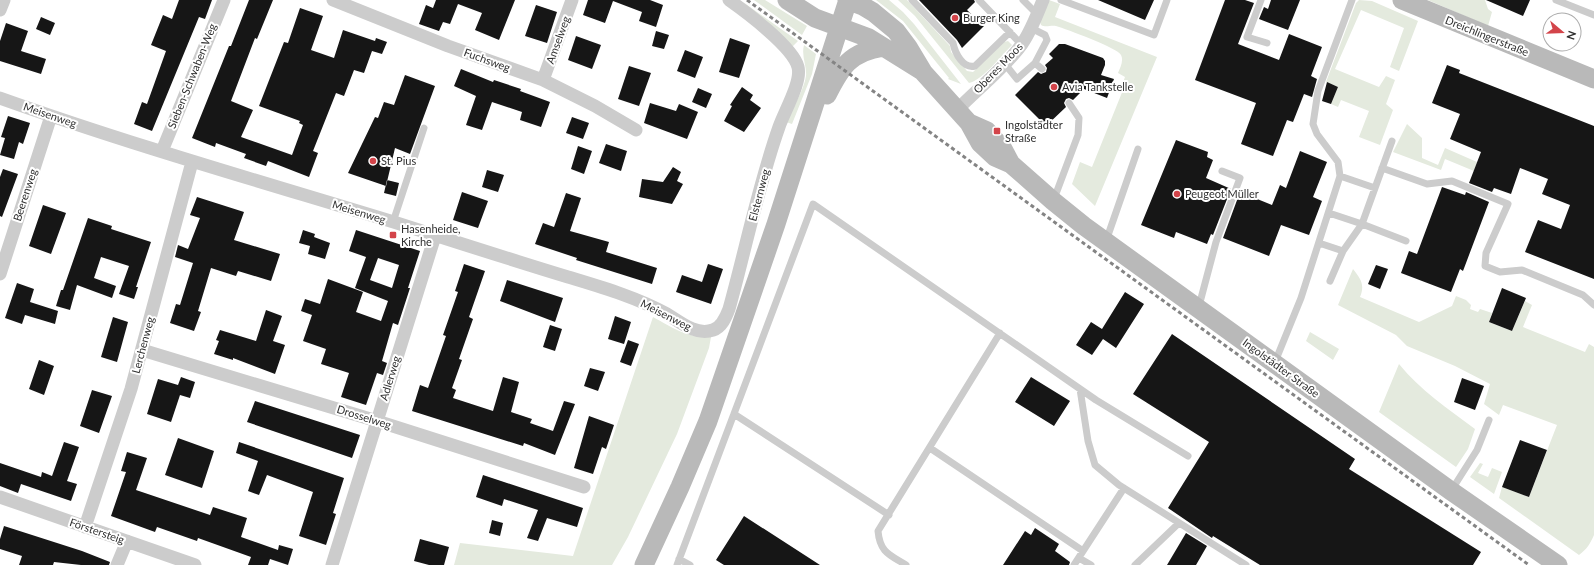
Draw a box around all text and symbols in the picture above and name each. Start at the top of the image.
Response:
place label: Burger King [963,11,1020,24]
north arrow [1542,12,1582,52]
marker: Burger King [950,13,960,23]
street label: Dreichlingerstraße [1444,13,1531,58]
street label: Amselweg [543,14,572,65]
street label: Sieben-Schwaben-Weg [164,21,219,130]
text: N [1564,29,1579,42]
street label: Oberes Moos [970,40,1025,96]
street label: Fuchsweg [462,45,512,74]
place label: Avia Tankstelle [1062,80,1133,93]
marker: Avia Tankstelle [1049,82,1059,92]
street label: Meisenweg [22,99,79,130]
place label: Ingolstädter Straße [1005,118,1063,144]
marker: Ingolstädter Straße [992,126,1002,136]
place label: St. Pius [381,154,416,167]
marker: St. Pius [368,156,378,166]
street label: Beerenweg [10,167,39,223]
street label: Elsternweg [745,167,772,222]
place label: Peugeot Müller [1185,187,1259,200]
marker: Peugeot Müller [1172,189,1182,199]
street label: Meisenweg [331,197,388,226]
place label: Hasenheide, Kirche [401,222,460,248]
marker: Hasenheide, Kirche [388,230,398,240]
street label: Meisenweg [639,296,694,333]
street label: Lerchenweg [129,315,156,375]
street label: Ingolstädter Straße [1240,335,1322,400]
street label: Adlerweg [377,354,403,402]
street label: Drosselweg [335,402,393,431]
street label: Förstersteig [68,515,127,546]

